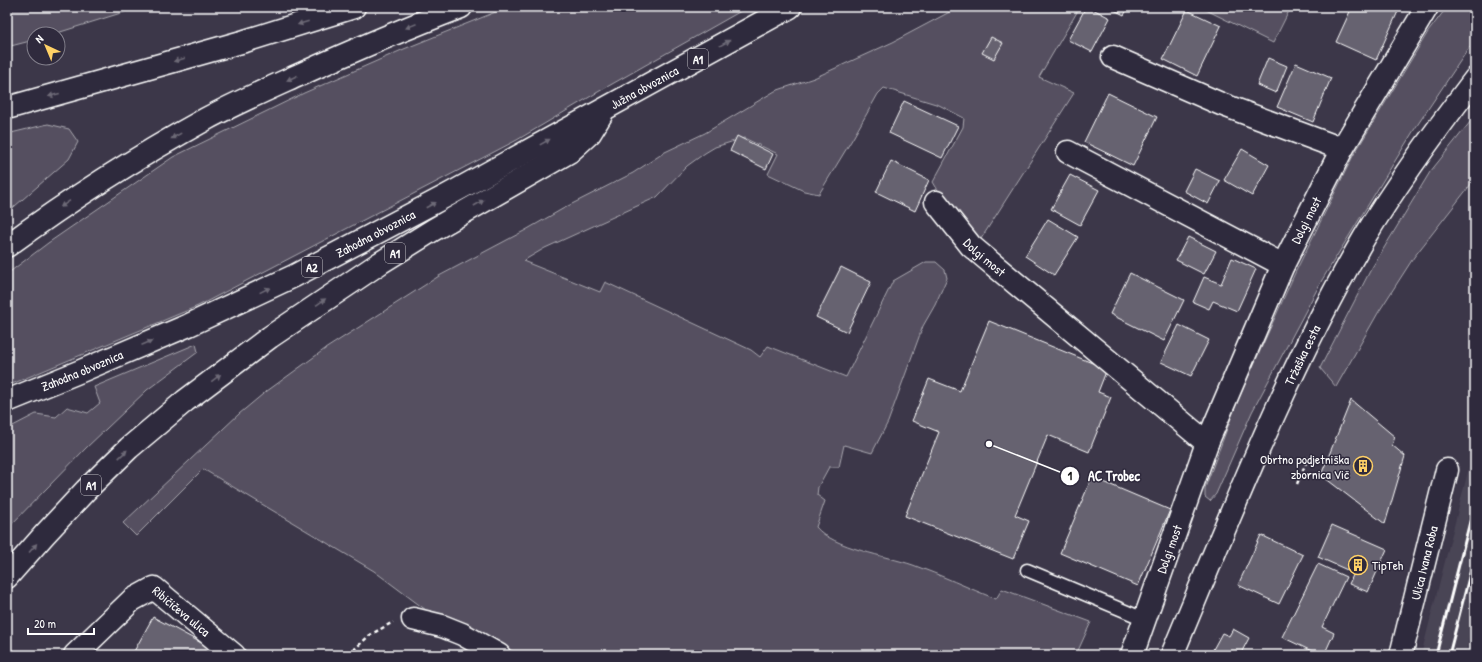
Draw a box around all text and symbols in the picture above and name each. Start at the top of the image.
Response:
one-way arrow [297,20,309,26]
one-way arrow [405,24,417,30]
north arrow [26,26,66,66]
text: N [32,32,46,46]
one-way arrow [719,40,731,47]
road number: A1 [688,49,708,69]
one-way arrow [173,57,185,63]
street label: Južna obvoznica [607,61,681,113]
one-way arrow [287,75,298,81]
one-way arrow [47,92,59,98]
one-way arrow [170,133,182,139]
one-way arrow [539,139,550,146]
street label: Dolgi most [1286,193,1326,246]
one-way arrow [473,199,485,206]
one-way arrow [60,200,70,208]
one-way arrow [425,202,436,208]
street label: Zahodna obvoznica [333,205,418,261]
street label: Dolgi most [959,235,1010,281]
road number: A1 [385,243,405,263]
road number: A2 [302,257,322,277]
one-way arrow [259,287,271,293]
one-way arrow [316,298,327,306]
street label: Tržaška cesta [1280,322,1324,388]
one-way arrow [141,340,153,346]
street label: Zahodna obvoznica [38,345,126,395]
one-way arrow [211,374,221,382]
one-way arrow [118,449,128,459]
place label: Obrtno podjetniška zbornica Vič [1260,450,1349,483]
building icon: Obrtno podjetniška zbornica Vič [1352,455,1374,477]
callout: AC Trobec [1060,463,1148,489]
text: AC Trobec [1088,466,1141,485]
text: 1 [1068,467,1073,484]
road number: A1 [81,475,101,495]
street label: Dolgi most [1152,522,1186,576]
street label: Ulica Ivana Roba [1406,524,1442,602]
one-way arrow [28,543,37,553]
building icon: TipTeh [1347,554,1369,576]
place label: TipTeh [1372,556,1404,574]
street label: Ribičičeva ulica [149,581,214,640]
scale bar [28,610,94,636]
text: 20 m [34,615,56,632]

